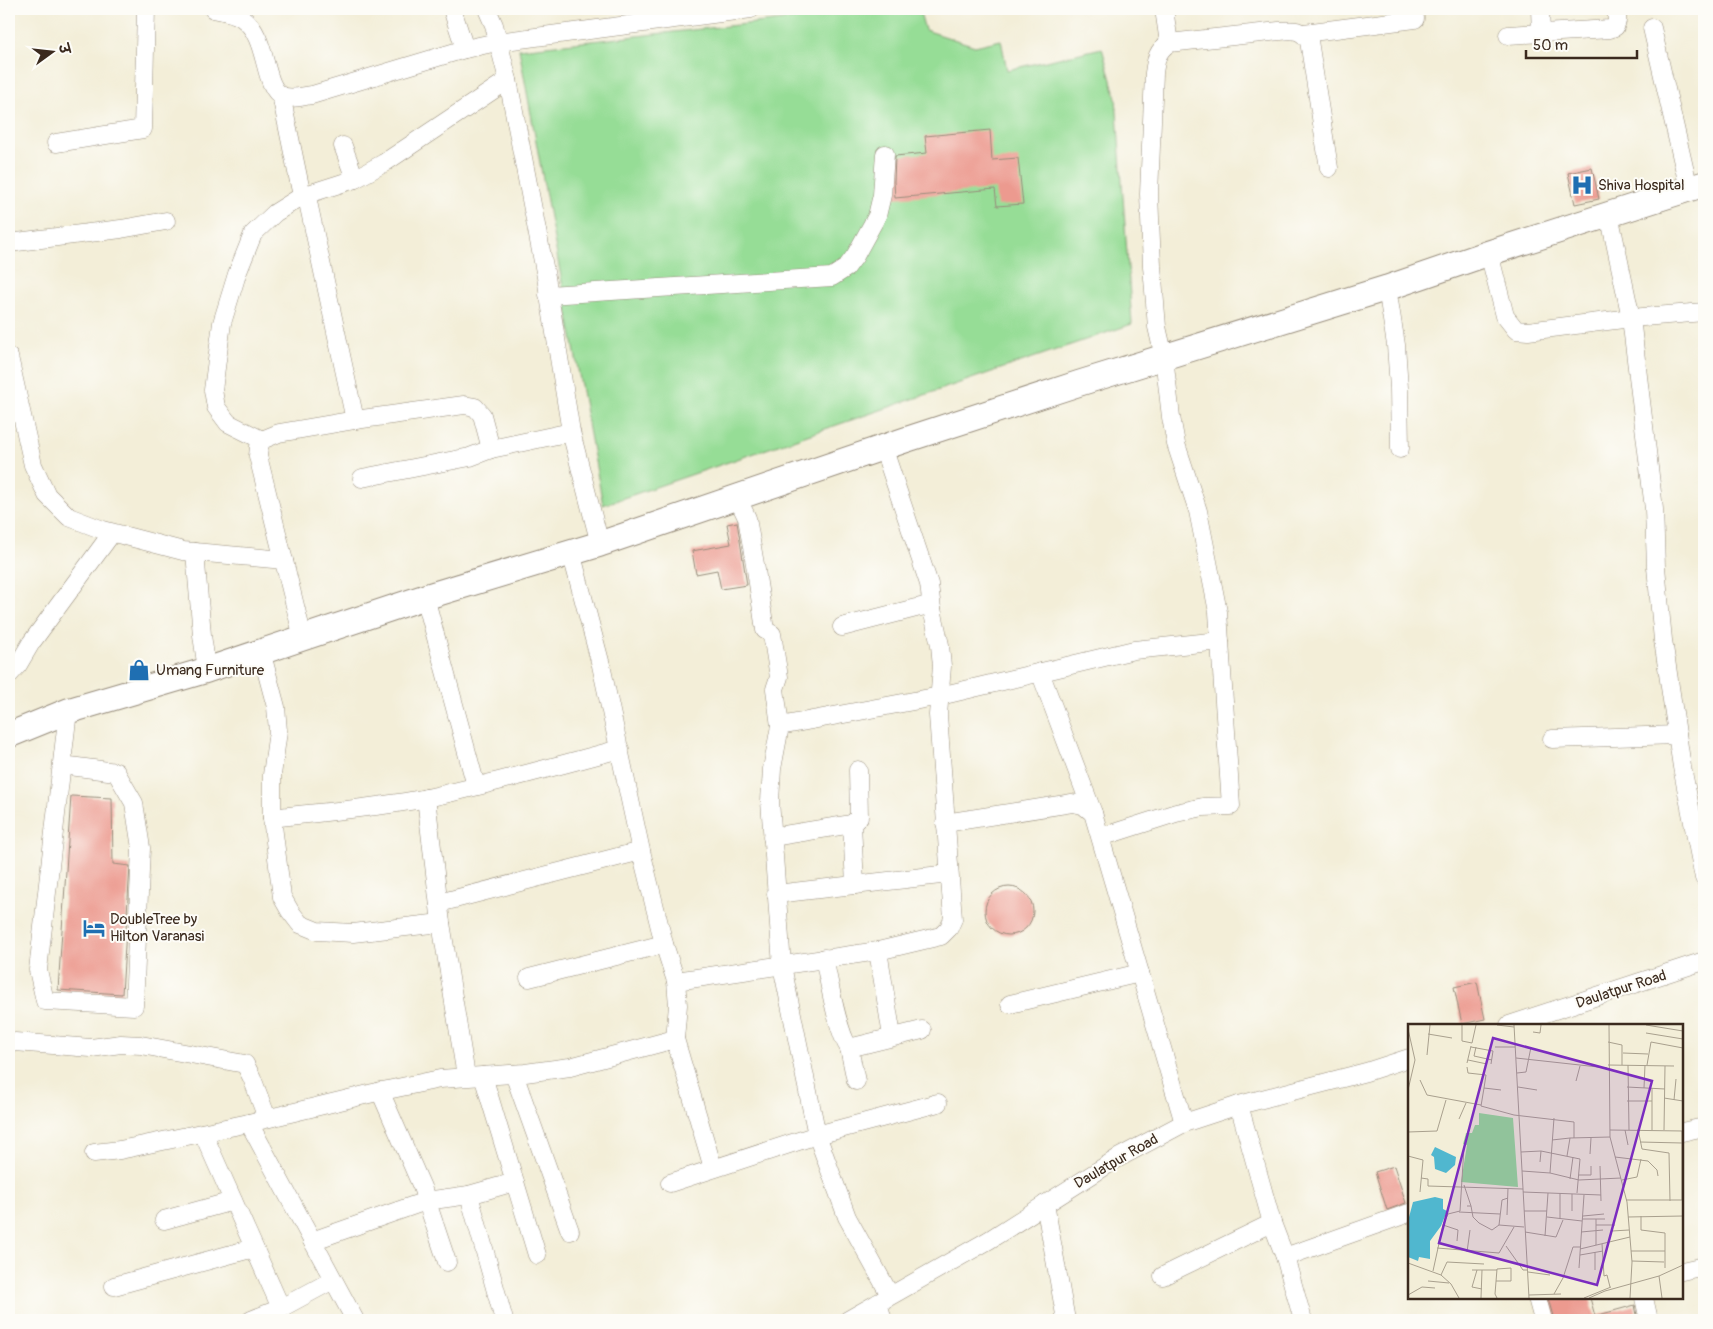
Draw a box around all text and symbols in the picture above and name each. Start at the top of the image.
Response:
north arrow [28,28,78,78]
scale bar [1526,28,1637,60]
text: 50 m [1533,36,1568,55]
text: उ [54,40,74,57]
hospital icon: Shiva Hospital [1569,172,1595,198]
place label: Shiva Hospital [1598,176,1685,195]
shop icon: Umang Furniture [126,657,152,683]
place label: Umang Furniture [156,661,265,680]
place label: DoubleTree by Hilton Varanasi [110,910,204,946]
hotel icon: DoubleTree by Hilton Varanasi [81,915,107,941]
street label: Daulatpur Road [1573,966,1669,1013]
inset map [1408,1024,1683,1299]
street label: Daulatpur Road [1071,1130,1162,1193]

